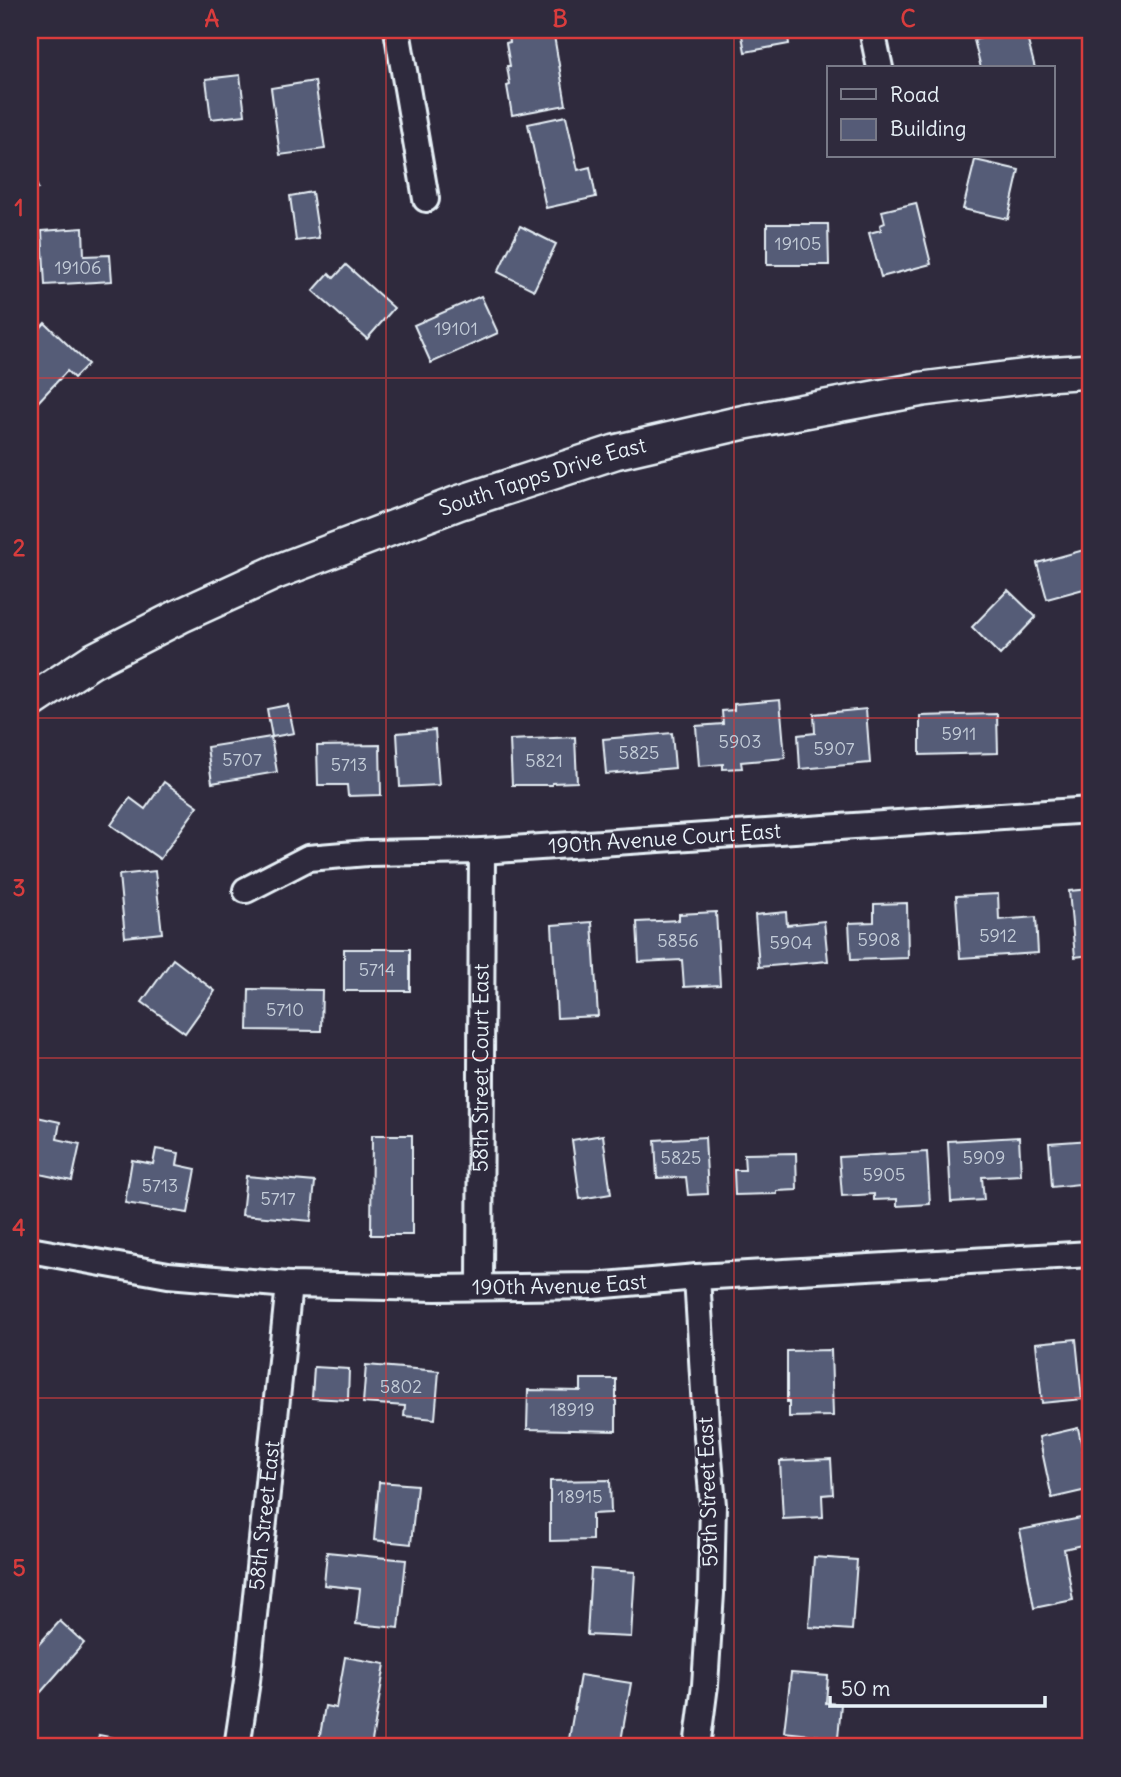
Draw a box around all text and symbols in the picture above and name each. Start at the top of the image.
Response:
text: A [205,4,220,33]
text: B [552,4,568,33]
text: C [900,4,916,33]
legend [827,66,1054,158]
text: Road [890,81,939,108]
text: Building [890,115,966,142]
text: 1 [14,193,24,222]
house number: 19105 [775,232,821,255]
house number: 19106 [55,256,101,279]
house number: 19101 [434,317,478,340]
street label: South Tapps Drive East [435,431,648,522]
text: 2 [13,533,26,562]
house number: 5911 [942,722,977,745]
house number: 5903 [719,730,761,753]
house number: 5907 [813,737,855,760]
house number: 5825 [619,741,659,764]
house number: 5707 [222,748,262,771]
house number: 5821 [525,749,563,772]
house number: 5713 [331,753,367,776]
street label: 190th Avenue Court East [547,817,782,860]
text: 3 [12,873,26,902]
house number: 5912 [979,924,1017,947]
house number: 5908 [858,928,900,951]
house number: 5856 [657,929,699,952]
house number: 5904 [770,931,812,954]
house number: 5714 [359,958,395,981]
street label: 58th Street Court East [467,964,494,1172]
house number: 5710 [266,998,304,1021]
house number: 5825 [661,1146,701,1169]
house number: 5909 [963,1146,1005,1169]
house number: 5905 [863,1163,905,1186]
house number: 5713 [142,1174,178,1197]
house number: 5717 [260,1187,296,1210]
text: 4 [12,1213,26,1242]
street label: 190th Avenue East [472,1267,648,1301]
house number: 5802 [380,1375,422,1398]
house number: 18919 [549,1398,595,1421]
street label: 59th Street East [691,1417,724,1567]
street label: 58th Street East [243,1440,285,1592]
house number: 18915 [557,1485,603,1508]
text: 5 [12,1553,26,1582]
scale bar [830,1665,1046,1709]
text: 50 m [841,1675,890,1702]

